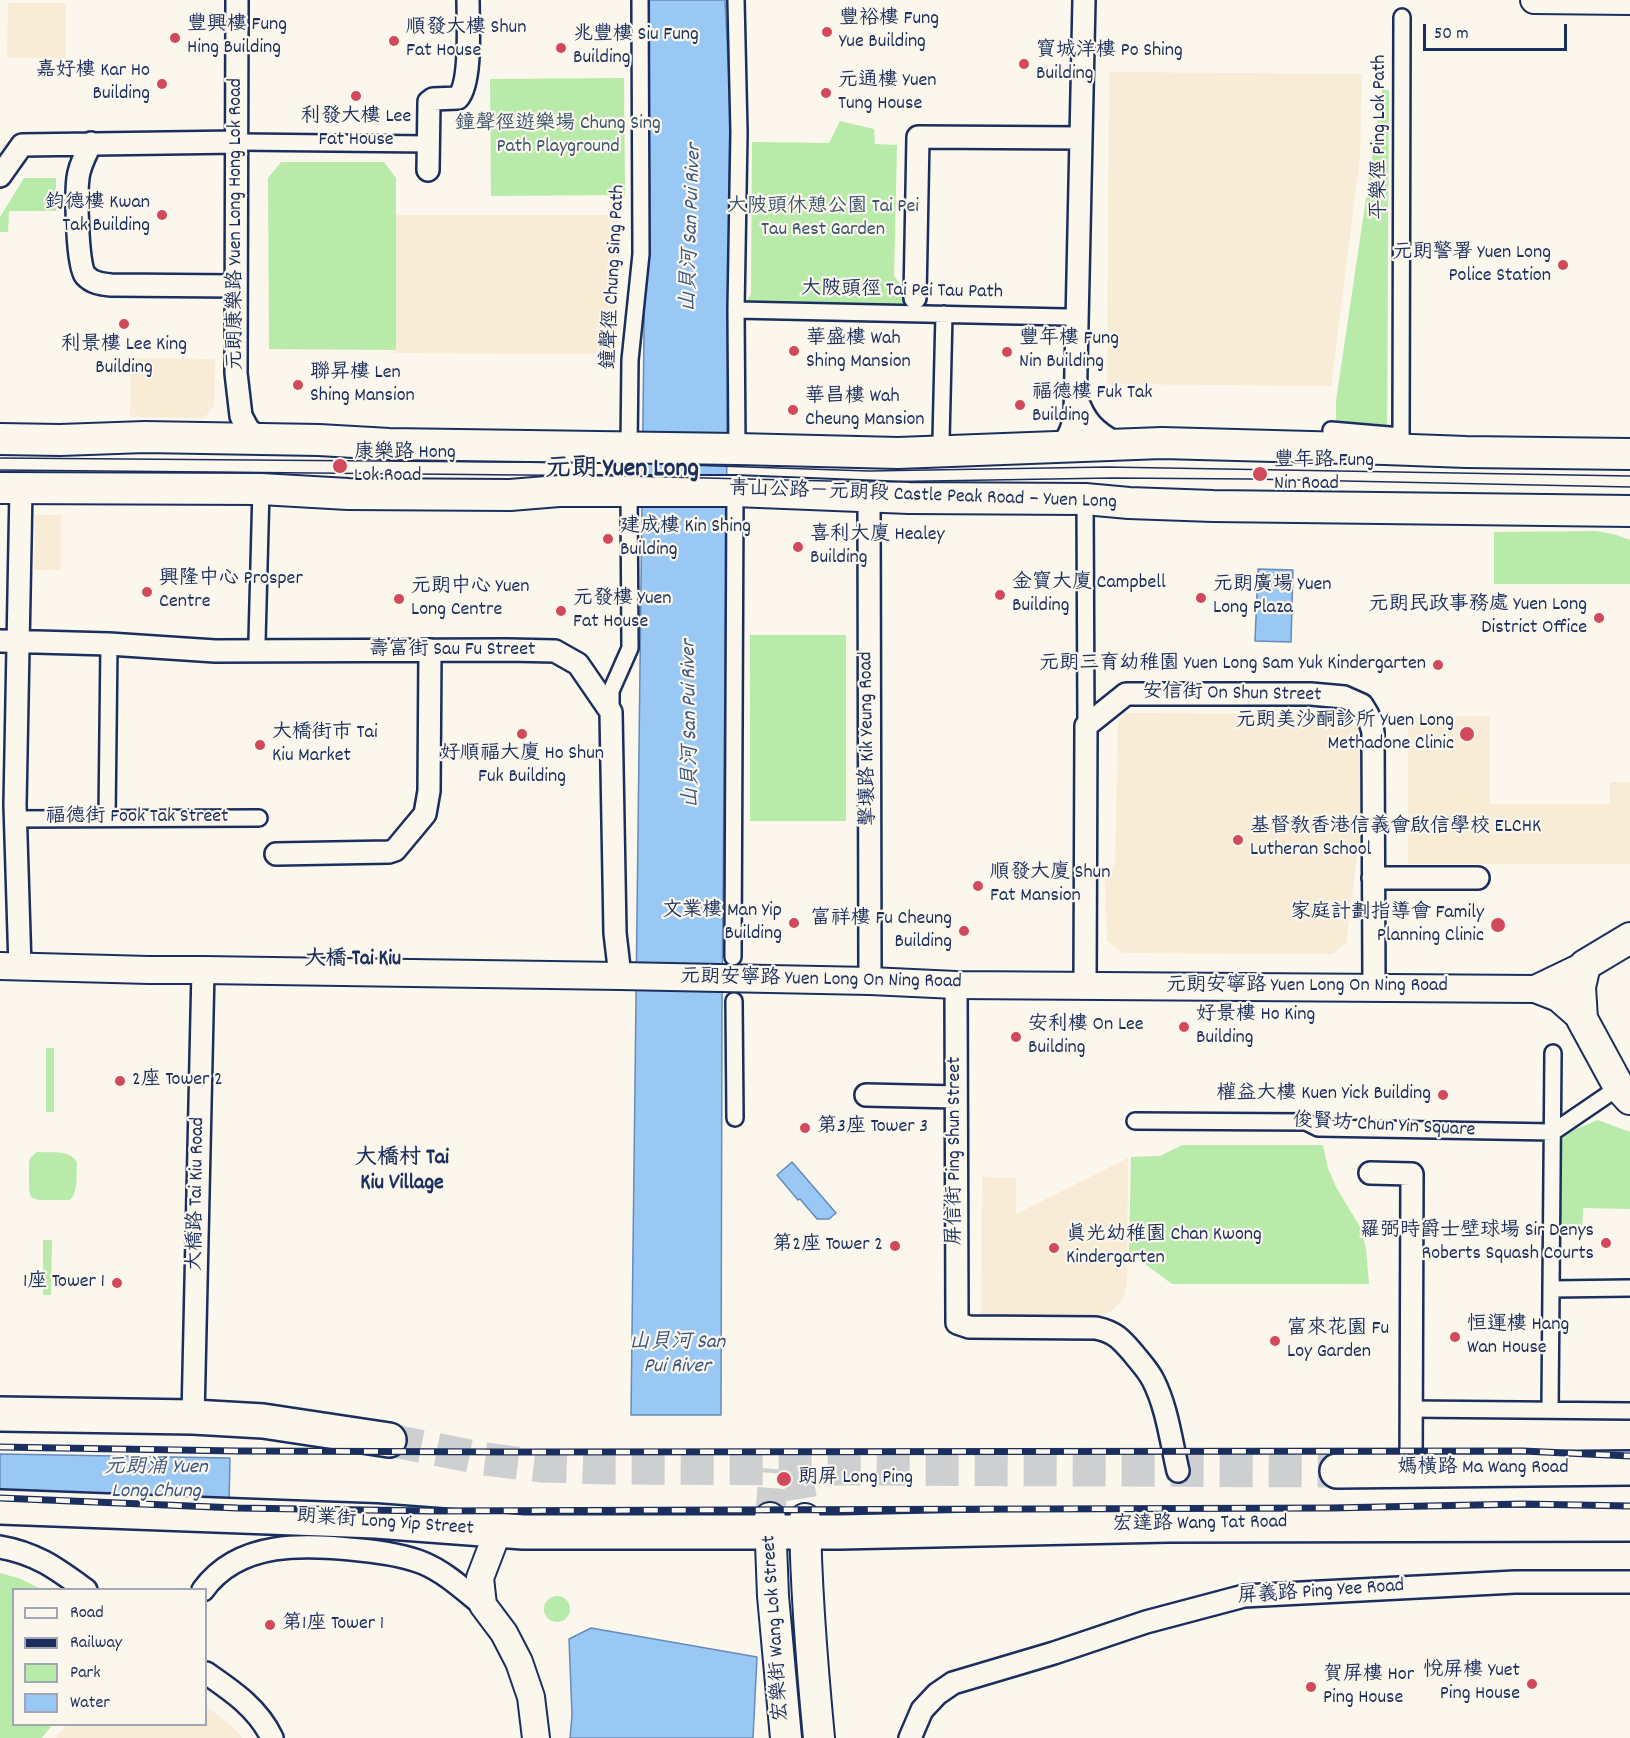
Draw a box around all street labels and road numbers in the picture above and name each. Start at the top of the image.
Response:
street label: 平樂徑 Ping Lok Path [1369,55,1393,219]
street label: 元朗康樂路 Yuen Long Hong Lok Road [225,78,249,370]
street label: 鐘聲徑 Chung Sing Path [598,184,632,370]
street label: 大陂頭徑 Tai Pei Tau Path [801,278,1003,306]
street label: 青山公路－元朗段 Castle Peak Road – Yuen Long [729,478,1117,516]
street label: 壽富街 Sau Fu Street [369,639,535,663]
street label: 擊壤路 Kik Yeung Road [855,651,883,827]
street label: 安信街 On Shun Street [1142,681,1322,709]
street label: 福德街 Fook Tak Street [46,806,228,830]
street label: 元朗安寧路 Yuen Long On Ning Road [680,967,962,995]
street label: 元朗安寧路 Yuen Long On Ning Road [1166,975,1448,999]
street label: 屏信街 Ping Shun Street [944,1057,968,1245]
street label: 俊賢坊 Chun Yin Square [1292,1110,1476,1144]
street label: 大橋路 Tai Kiu Road [185,1117,211,1271]
street label: 媽橫路 Ma Wang Road [1397,1457,1569,1481]
street label: 朗業街 Long Yip Street [296,1506,474,1542]
street label: 宏達路 Wang Tat Road [1112,1511,1288,1539]
street label: 宏樂街 Wang Lok Street [759,1534,795,1722]
street label: 屏義路 Ping Yee Road [1237,1575,1405,1611]

